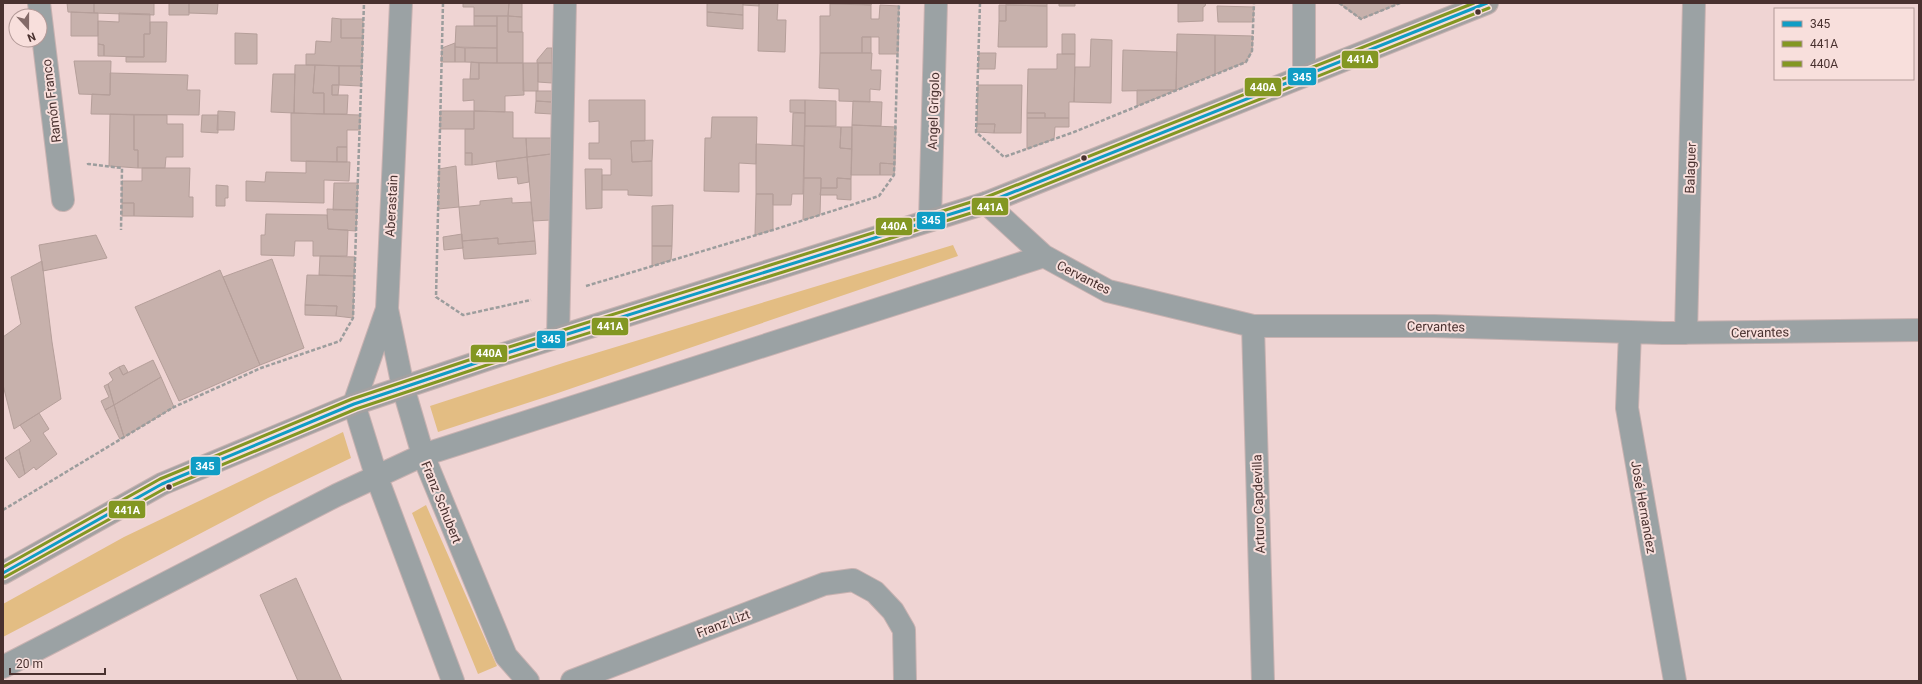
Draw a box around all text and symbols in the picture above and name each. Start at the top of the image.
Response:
unlabelled marker [1473,7,1483,17]
north arrow [8,8,48,48]
legend [1774,8,1914,80]
text: 345 [1810,17,1830,31]
text: N [25,29,37,44]
text: 441A [1810,37,1838,51]
line badge: 441A [1341,50,1379,69]
text: 441A [1347,53,1374,66]
text: 440A [1810,57,1838,71]
street label: Ramón Franco [39,58,64,144]
line badge: 345 [1287,67,1317,86]
text: 345 [1293,71,1311,84]
street label: Angel Grigolo [925,72,942,150]
line badge: 440A [1244,77,1282,97]
text: 440A [1250,81,1277,94]
street label: Balaguer [1682,142,1699,194]
unlabelled marker [1079,153,1089,163]
street label: Aberastain [382,175,401,238]
line badge: 441A [971,197,1009,216]
text: 441A [977,201,1004,214]
line badge: 345 [916,211,946,230]
text: 345 [922,214,940,227]
line badge: 440A [875,217,913,236]
text: 440A [881,220,908,233]
street label: Cervantes [1054,258,1113,297]
line badge: 441A [591,317,629,336]
street label: Cervantes [1407,318,1465,335]
text: 441A [597,320,624,333]
street label: Cervantes [1731,324,1790,341]
line badge: 345 [536,330,566,349]
text: 345 [542,333,560,346]
line badge: 440A [470,344,508,363]
text: 440A [476,347,503,360]
street label: Arturo Capdevilla [1249,454,1268,554]
line badge: 345 [190,456,221,476]
street label: Franz Schubert [418,459,465,545]
street label: José Hernandez [1628,459,1659,555]
text: 345 [196,460,214,473]
unlabelled marker [164,482,174,492]
line badge: 441A [108,500,146,519]
text: 441A [114,504,141,517]
street label: Franz Lizt [694,606,752,640]
scale bar [10,650,105,676]
text: 20 m [16,657,43,671]

